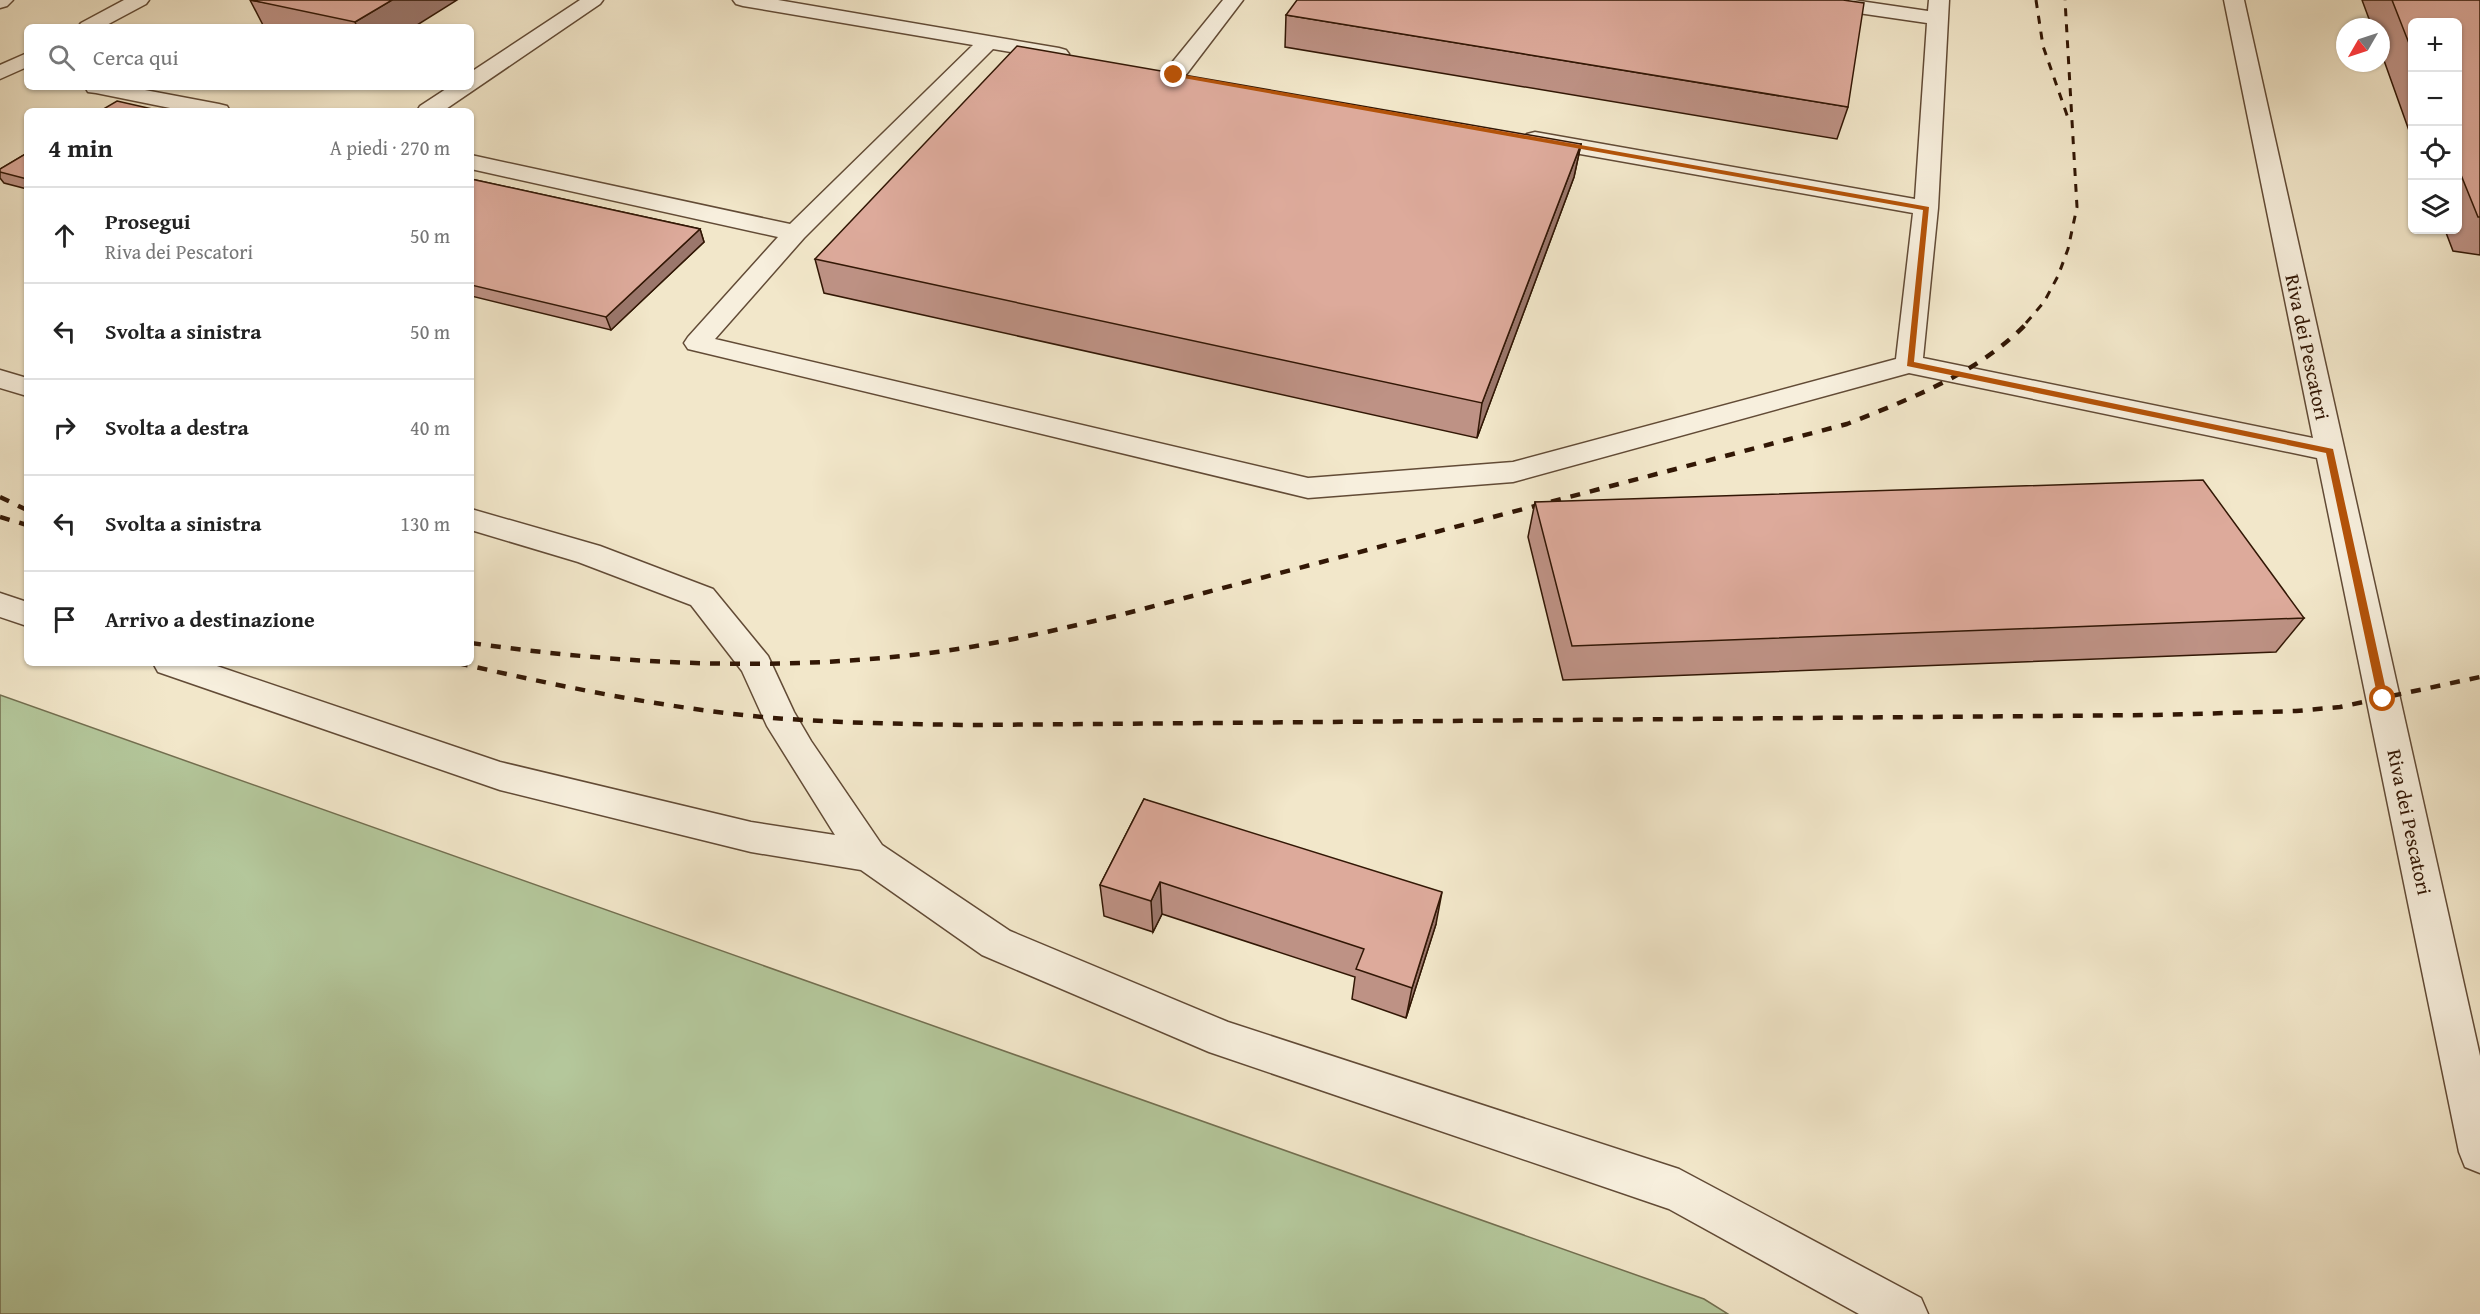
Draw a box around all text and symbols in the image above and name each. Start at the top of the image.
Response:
north arrow [2336,18,2390,72]
map controls [2408,18,2462,234]
button: + [2408,18,2462,72]
search box [24,24,474,90]
icon: search [45,41,78,74]
text: Cerca qui [93,41,179,73]
route end [1160,61,1186,87]
button: − [2408,72,2462,126]
button: locate [2408,126,2462,180]
text: 4 min [48,128,113,167]
text: A piedi · 270 m [330,133,450,162]
button: layers [2408,180,2462,234]
text: Prosegui [105,205,191,237]
icon: ahead [48,219,81,252]
text: 50 m [410,221,450,250]
text: Riva dei Pescatori [105,237,253,266]
street label: Riva dei Pescatori [2278,272,2338,423]
icon: left [48,315,81,348]
text: Svolta a sinistra [105,315,262,347]
text: 50 m [410,317,450,346]
icon: right [48,411,81,444]
text: Svolta a destra [105,411,249,443]
text: 40 m [410,413,450,442]
icon: left [48,507,81,540]
text: Svolta a sinistra [105,507,262,539]
text: 130 m [400,509,450,538]
icon: arrive [48,603,81,636]
text: Arrivo a destinazione [105,603,315,635]
route start [2369,685,2395,711]
street label: Riva dei Pescatori [2380,747,2440,898]

